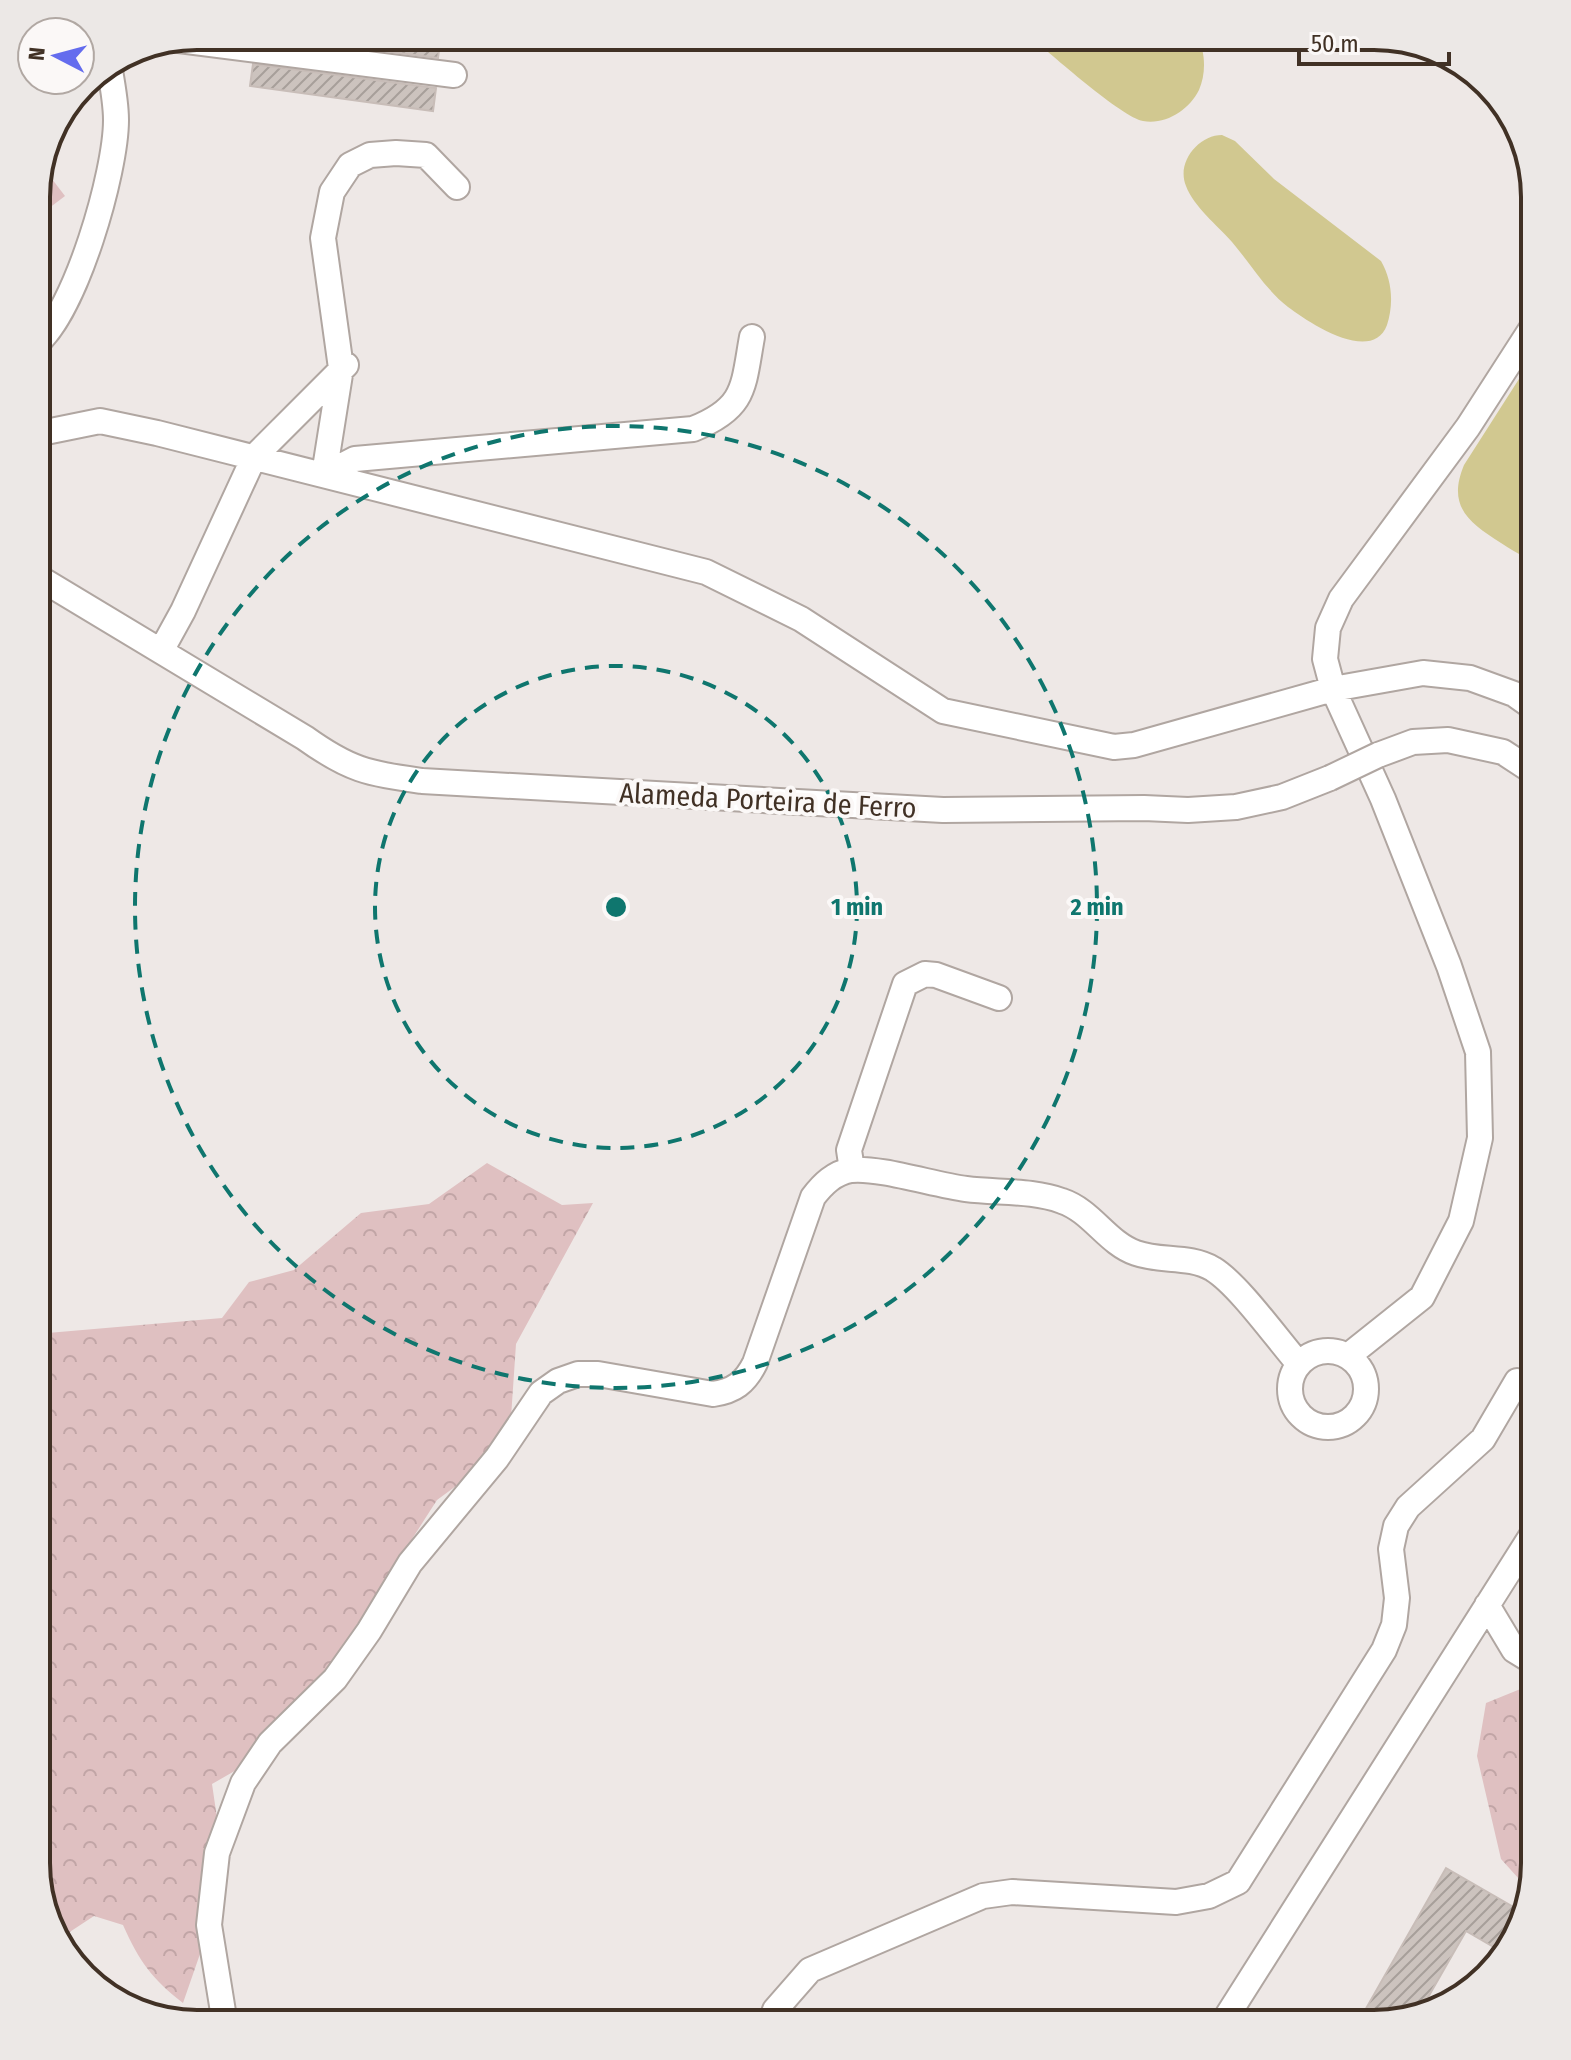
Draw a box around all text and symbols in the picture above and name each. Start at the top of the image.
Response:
north arrow [16,16,96,96]
scale bar [1299,16,1449,66]
text: 50 m [1311,30,1359,58]
text: N [22,46,51,62]
street label: Alameda Porteira de Ferro [619,776,917,825]
centre of rings [602,893,630,921]
text: 1 min [831,893,883,921]
text: 2 min [1069,893,1124,921]

